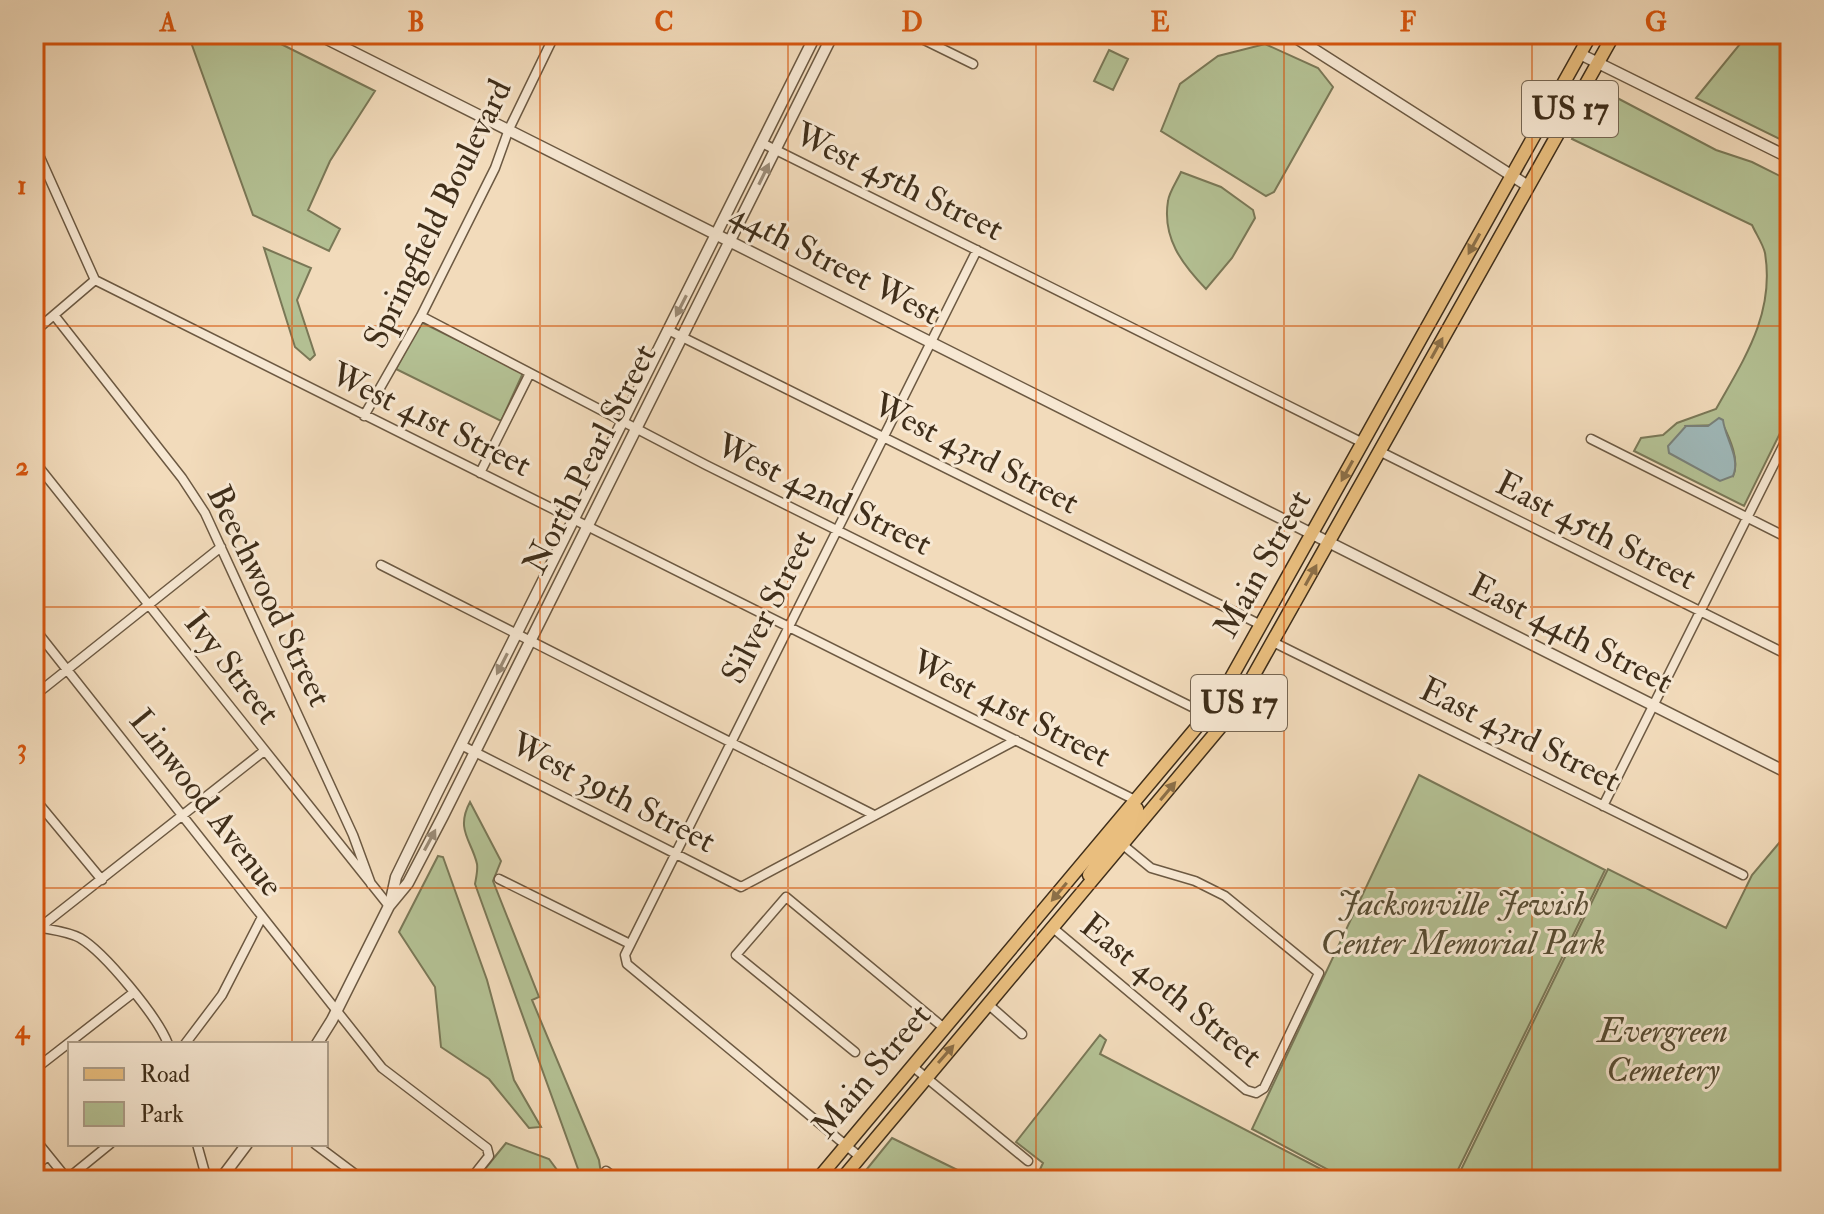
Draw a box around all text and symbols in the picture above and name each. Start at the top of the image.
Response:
text: A [159,7,177,39]
text: B [407,7,425,39]
text: C [654,7,674,39]
text: D [901,7,923,39]
text: E [1151,7,1170,39]
text: F [1400,7,1417,39]
text: G [1645,7,1667,39]
street label: Springfield Boulevard [354,72,522,356]
road number: US 17 [1522,81,1618,137]
street label: West 45th Street [787,113,1010,251]
one-way arrow [757,162,771,185]
text: 1 [17,170,27,202]
street label: 44th Street West [723,193,947,335]
one-way arrow [1467,233,1481,255]
one-way arrow [674,294,687,317]
street label: North Pearl Street [514,337,666,581]
one-way arrow [1430,337,1444,359]
street label: West 41st Street [323,352,538,487]
street label: West 43rd Street [865,383,1086,524]
street label: West 42nd Street [708,424,939,566]
text: 2 [15,451,29,483]
one-way arrow [1340,460,1354,482]
street label: East 45th Street [1488,462,1704,600]
street label: Beechwood Street [197,478,341,714]
street label: Main Street [1205,483,1321,645]
street label: Silver Street [712,523,826,691]
one-way arrow [1303,564,1317,586]
street label: East 44th Street [1462,564,1680,704]
street label: Ivy Street [174,603,290,733]
street label: West 41st Street [903,640,1118,778]
one-way arrow [495,652,508,675]
street label: East 43rd Street [1413,668,1627,802]
road number: US 17 [1191,675,1287,731]
street label: Linwood Avenue [119,700,293,906]
street label: West 39th Street [503,723,723,863]
text: 3 [17,733,27,765]
one-way arrow [1159,781,1176,801]
one-way arrow [424,828,437,851]
one-way arrow [1051,882,1068,902]
park label: Jacksonville Jewish Center Memorial Park [1320,883,1606,965]
street label: East 40th Street [1071,904,1271,1078]
street label: Main Street [803,995,941,1147]
park label: Evergreen Cemetery [1596,1010,1728,1092]
text: 4 [14,1014,31,1046]
legend [68,1042,328,1146]
one-way arrow [937,1045,954,1065]
text: Road [140,1059,190,1090]
text: Park [140,1099,184,1130]

